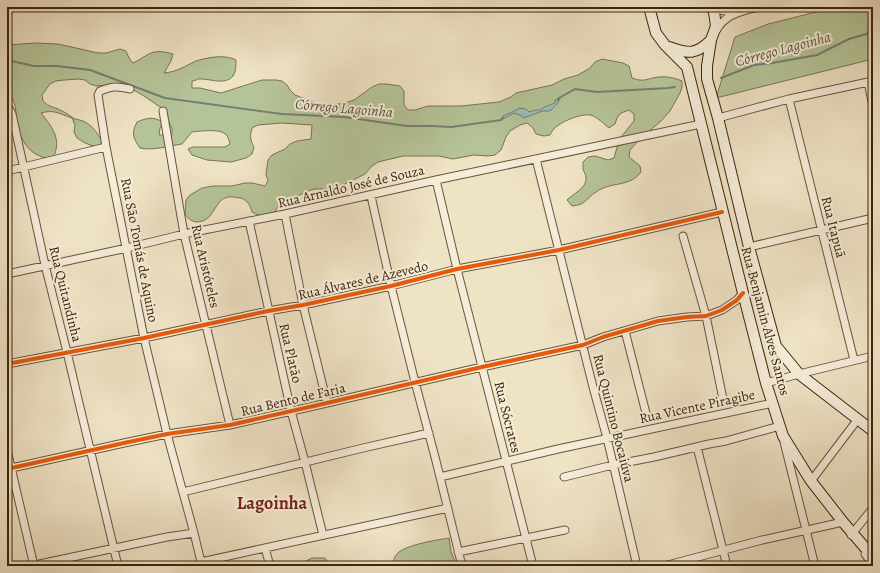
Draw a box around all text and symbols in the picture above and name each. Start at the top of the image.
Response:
water label: Córrego Lagoinha [733,27,833,71]
water label: Córrego Lagoinha [294,94,394,122]
street label: Rua Arnaldo José de Souza [276,160,427,213]
street label: Rua São Tomás de Aquino [116,176,163,324]
street label: Rua Itapuã [817,194,850,260]
street label: Rua Aristóteles [187,222,224,310]
street label: Rua Quitandinha [44,244,87,345]
street label: Rua Benjamin Alves Santos [736,244,795,398]
street label: Rua Álvares de Azevedo [296,256,430,305]
street label: Rua Platão [274,321,307,385]
street label: Rua Quintino Bocaiúva [588,352,639,485]
street label: Rua Bento de Faria [239,378,348,421]
street label: Rua Sócrates [489,379,526,455]
street label: Rua Vicente Piragibe [637,385,757,428]
district label: Lagoinha [237,491,308,515]

